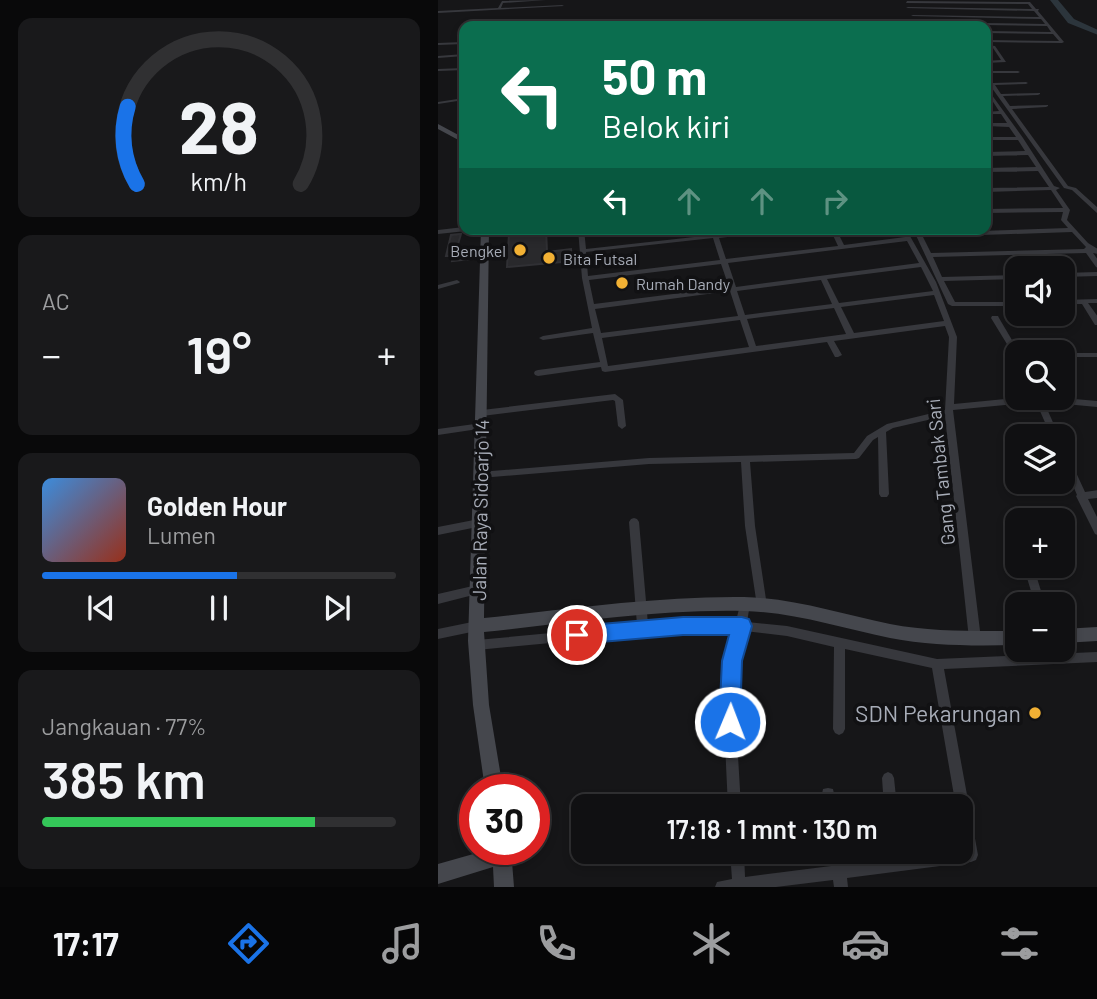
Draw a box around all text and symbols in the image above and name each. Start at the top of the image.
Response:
text: 50 m [602,46,707,105]
icon: left [487,49,578,140]
text: 28 [179,81,259,169]
text: Belok kiri [602,106,730,144]
text: km/h [191,165,247,195]
icon: left [597,182,635,220]
icon: ahead [670,182,708,220]
icon: ahead [743,182,781,220]
icon: right [816,182,854,220]
place label: Bengkel [450,241,506,260]
marker: Bengkel [512,242,528,258]
place label: Bita Futsal [563,249,637,268]
marker: Bita Futsal [541,250,557,266]
map controls [1005,256,1075,662]
button: sound [1005,256,1075,326]
place label: Rumah Dandy [636,274,731,293]
marker: Rumah Dandy [614,275,630,291]
text: AC [42,287,70,315]
text: 19° [186,322,252,384]
text: − [42,331,61,377]
text: + [377,331,396,377]
button: search [1005,340,1075,410]
street label: Gang Tambak Sari [921,398,959,546]
street label: Jalan Raya Sidoarjo 14 [467,419,493,601]
button: layers [1005,424,1075,494]
text: Golden Hour [147,490,287,521]
button: + [1005,508,1075,578]
text: Lumen [147,521,216,549]
icon: previous [82,589,120,627]
icon: pause [200,589,238,627]
icon: next [318,589,356,627]
button: − [1005,592,1075,662]
pin [547,605,607,665]
icon: arrive [558,616,596,654]
position arrow [693,685,767,759]
place label: SDN Pekarungan [855,699,1021,727]
marker: SDN Pekarungan [1027,705,1043,721]
text: Jangkauan · 77% [42,712,207,740]
text: 385 km [42,747,206,809]
speed limit sign: 30 [459,774,550,865]
text: 17:18 · 1 mnt · 130 m [667,813,878,844]
icon: directions [224,919,273,968]
icon: music [378,919,427,968]
icon: phone [532,919,581,968]
icon: climate [687,919,736,968]
icon: car [841,919,890,968]
icon: filters [995,919,1044,968]
text: 17:17 [53,924,119,962]

